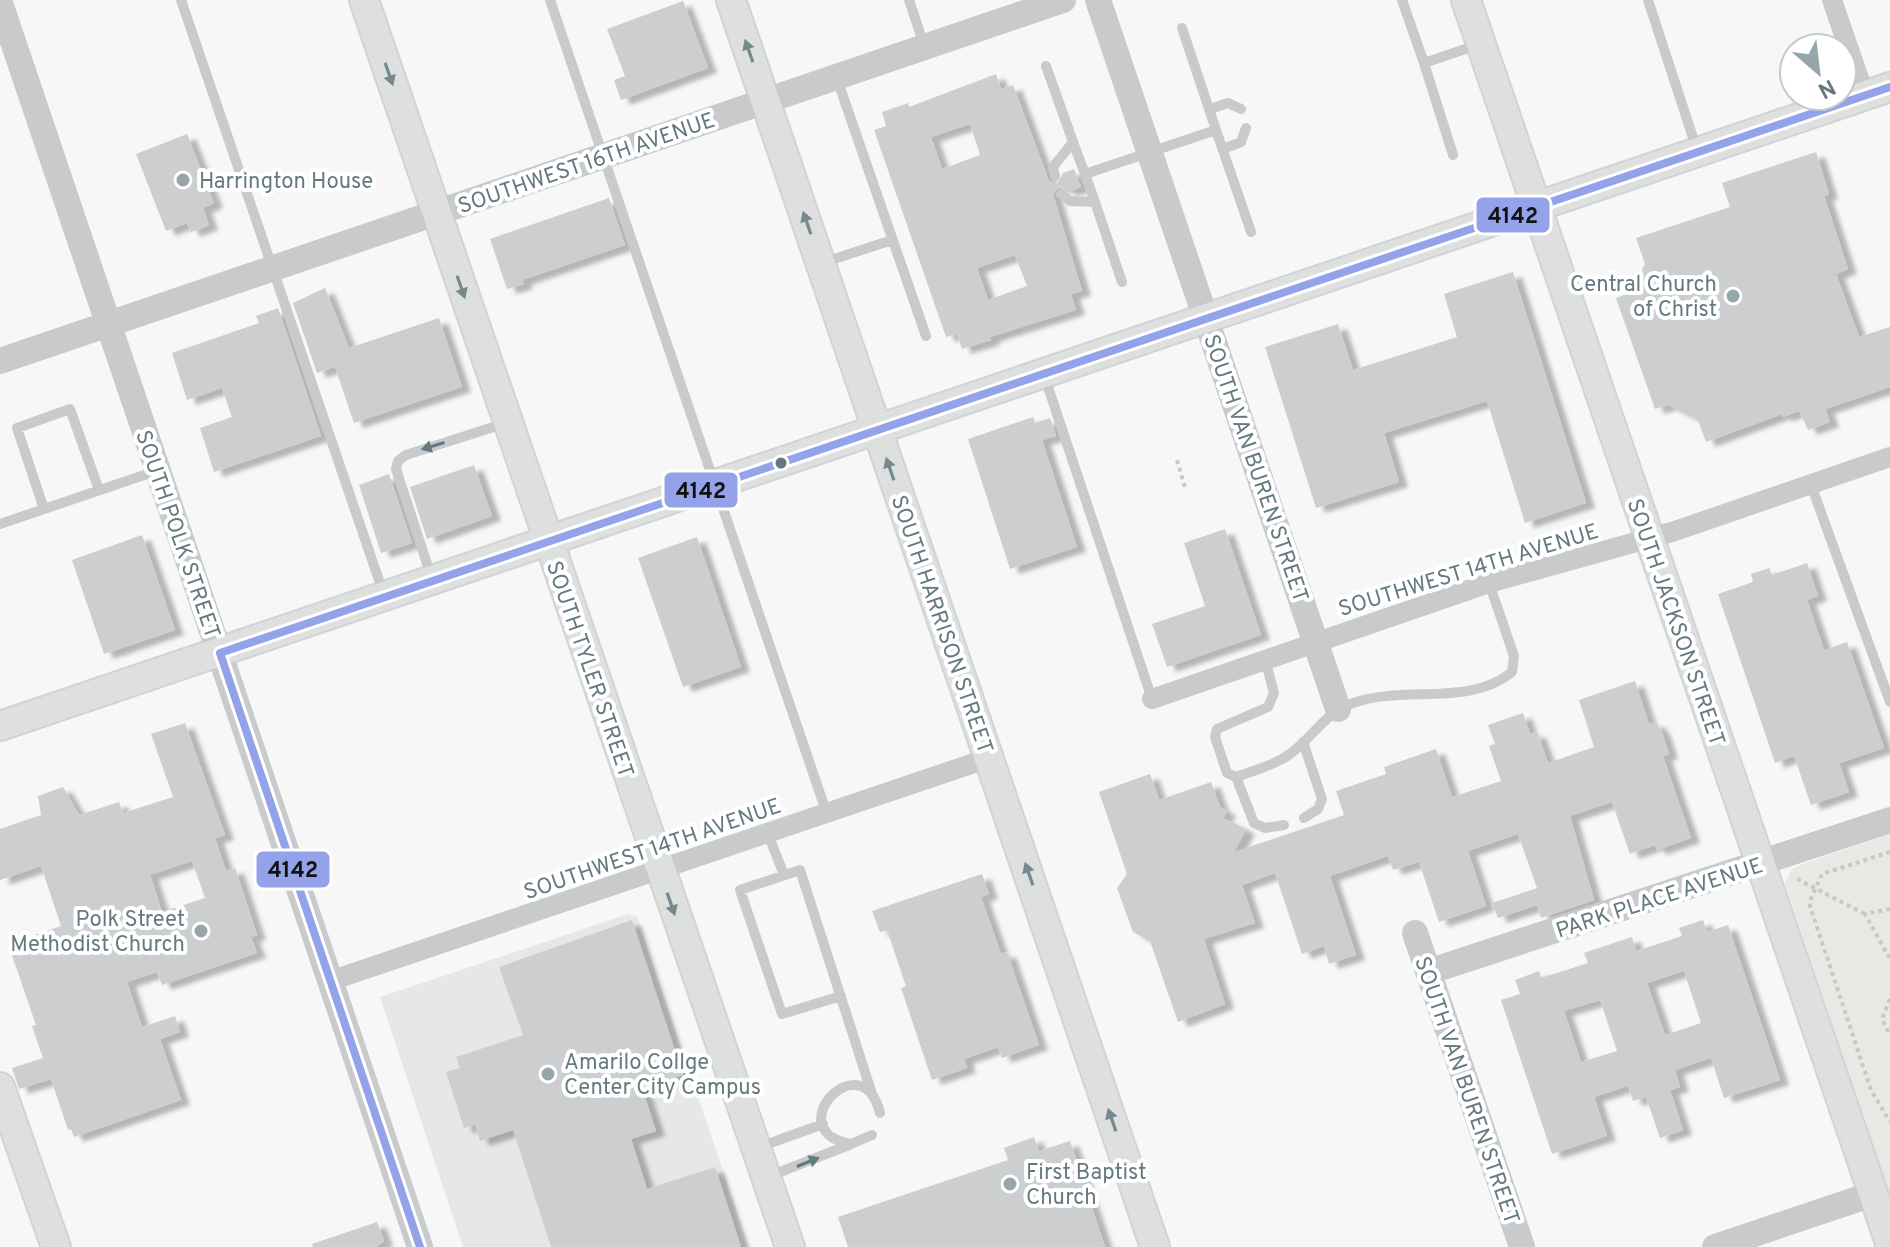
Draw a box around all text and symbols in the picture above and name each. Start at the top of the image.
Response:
north arrow [1778,32,1858,112]
one-way arrow [742,38,754,62]
one-way arrow [383,62,395,86]
text: N [1813,72,1840,103]
street label: SOUTHWEST 16TH AVENUE [455,108,719,221]
place label: Harrington House [199,169,373,196]
marker: Harrington House [174,171,192,189]
line badge: 4142 [1475,196,1551,234]
text: 4142 [1488,204,1538,231]
one-way arrow [800,210,812,234]
place label: Central Church of Christ [1570,272,1717,324]
one-way arrow [456,275,468,299]
marker: Central Church of Christ [1724,287,1742,305]
street label: SOUTH VAN BUREN STREET [1196,331,1313,606]
street label: SOUTH POLK STREET [128,427,225,643]
one-way arrow [421,440,445,453]
unlabelled marker [773,455,789,471]
one-way arrow [883,457,896,481]
line badge: 4142 [663,471,739,509]
text: 4142 [676,479,726,506]
street label: SOUTH HARRISON STREET [884,492,998,758]
street label: SOUTH JACKSON STREET [1620,496,1730,750]
street label: SOUTHWEST 14TH AVENUE [1335,519,1602,624]
street label: SOUTH TYLER STREET [539,558,638,782]
street label: SOUTHWEST 14TH AVENUE [521,794,785,907]
line badge: 4142 [255,850,331,889]
street label: PARK PLACE AVENUE [1553,853,1767,946]
text: 4142 [268,858,318,885]
one-way arrow [1022,862,1034,886]
one-way arrow [665,892,677,916]
place label: Polk Street Methodist Church [10,907,185,959]
marker: Polk Street Methodist Church [192,922,210,940]
street label: SOUTH VAN BUREN STREET [1407,953,1524,1228]
place label: Amarilo Collge Center City Campus [564,1050,761,1102]
marker: Amarilo Collge Center City Campus [539,1065,557,1083]
one-way arrow [1106,1108,1118,1132]
one-way arrow [796,1155,820,1168]
place label: First Baptist Church [1026,1160,1146,1212]
marker: First Baptist Church [1001,1175,1019,1193]

